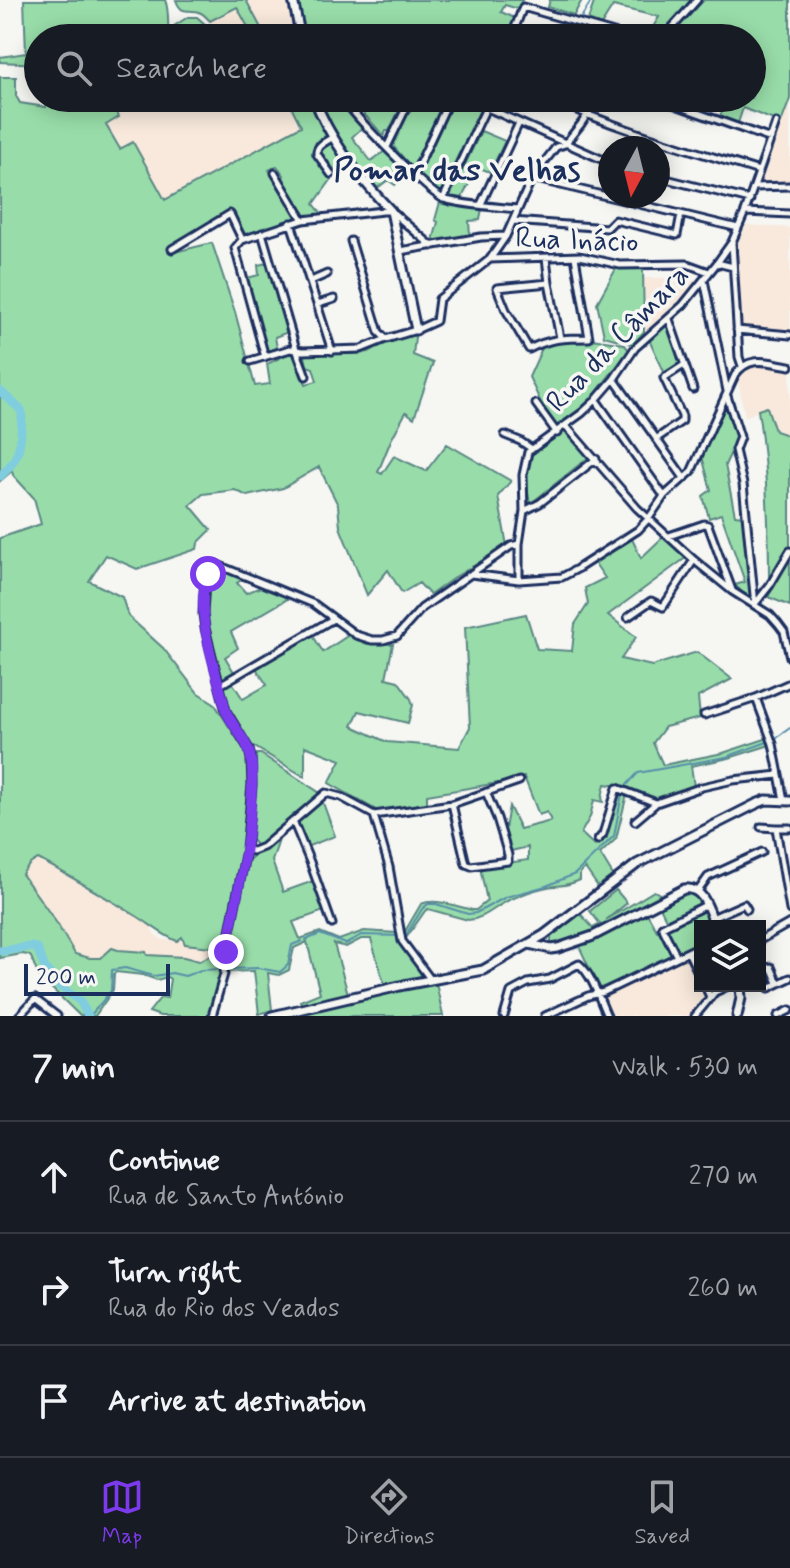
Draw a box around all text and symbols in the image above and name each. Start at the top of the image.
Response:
search box [24,24,766,112]
icon: search [52,46,96,90]
text: Search here [116,49,267,88]
north arrow [598,136,670,208]
district label: Pomar das Velhas [334,150,581,192]
street label: Rua Inácio [515,219,639,262]
street label: Rua da Câmara [538,257,698,421]
route start [190,556,226,592]
map controls [694,920,766,992]
button: layers [694,920,766,992]
route end [208,934,244,970]
scale bar [24,960,170,996]
text: 200 m [36,964,96,992]
text: 7 min [32,1046,116,1091]
text: Walk · 530 m [612,1051,758,1085]
text: Continue [108,1141,220,1180]
icon: ahead [32,1155,76,1199]
text: 270 m [689,1160,758,1194]
text: Rua de Santo António [108,1180,344,1214]
text: Turn right [108,1253,241,1292]
icon: right [32,1267,76,1311]
text: 260 m [688,1272,758,1306]
text: Rua do Rio dos Veados [108,1292,340,1326]
icon: arrive [32,1379,76,1423]
text: Arrive at destination [108,1382,366,1421]
tab: Map [100,1475,144,1551]
tab: Directions [344,1475,434,1551]
tab: Saved [634,1475,690,1551]

